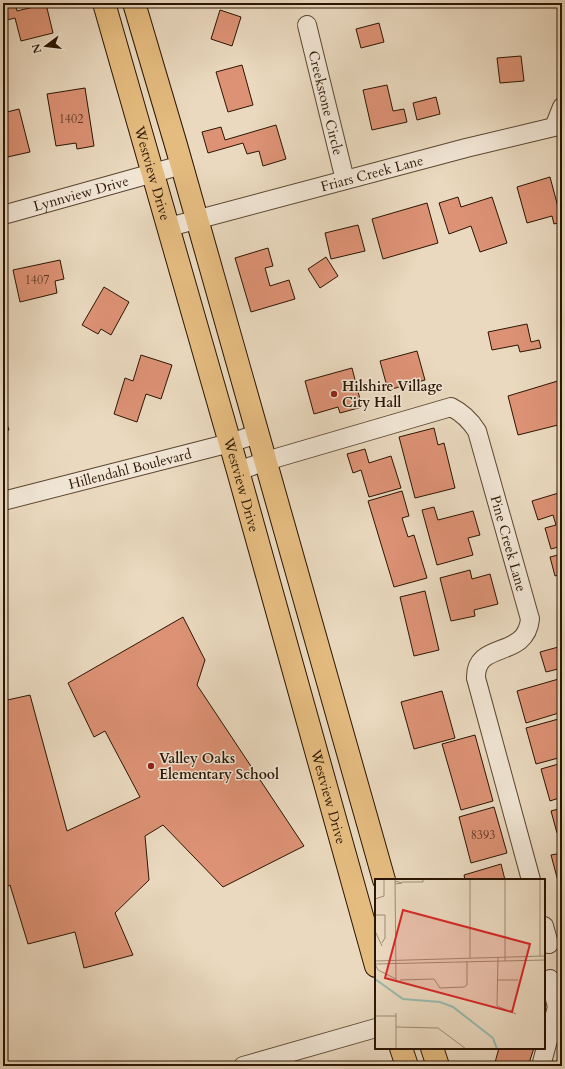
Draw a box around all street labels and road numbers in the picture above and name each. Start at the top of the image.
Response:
street label: Creekstone Circle [304,49,348,157]
street label: Westview Drive [130,123,175,223]
street label: Friars Creek Lane [319,150,425,196]
street label: Lynnview Drive [31,171,131,216]
street label: Westview Drive [219,434,264,534]
street label: Hillendahl Boulevard [67,444,194,493]
street label: Pine Creek Lane [486,493,531,594]
street label: Westview Drive [306,746,351,846]

